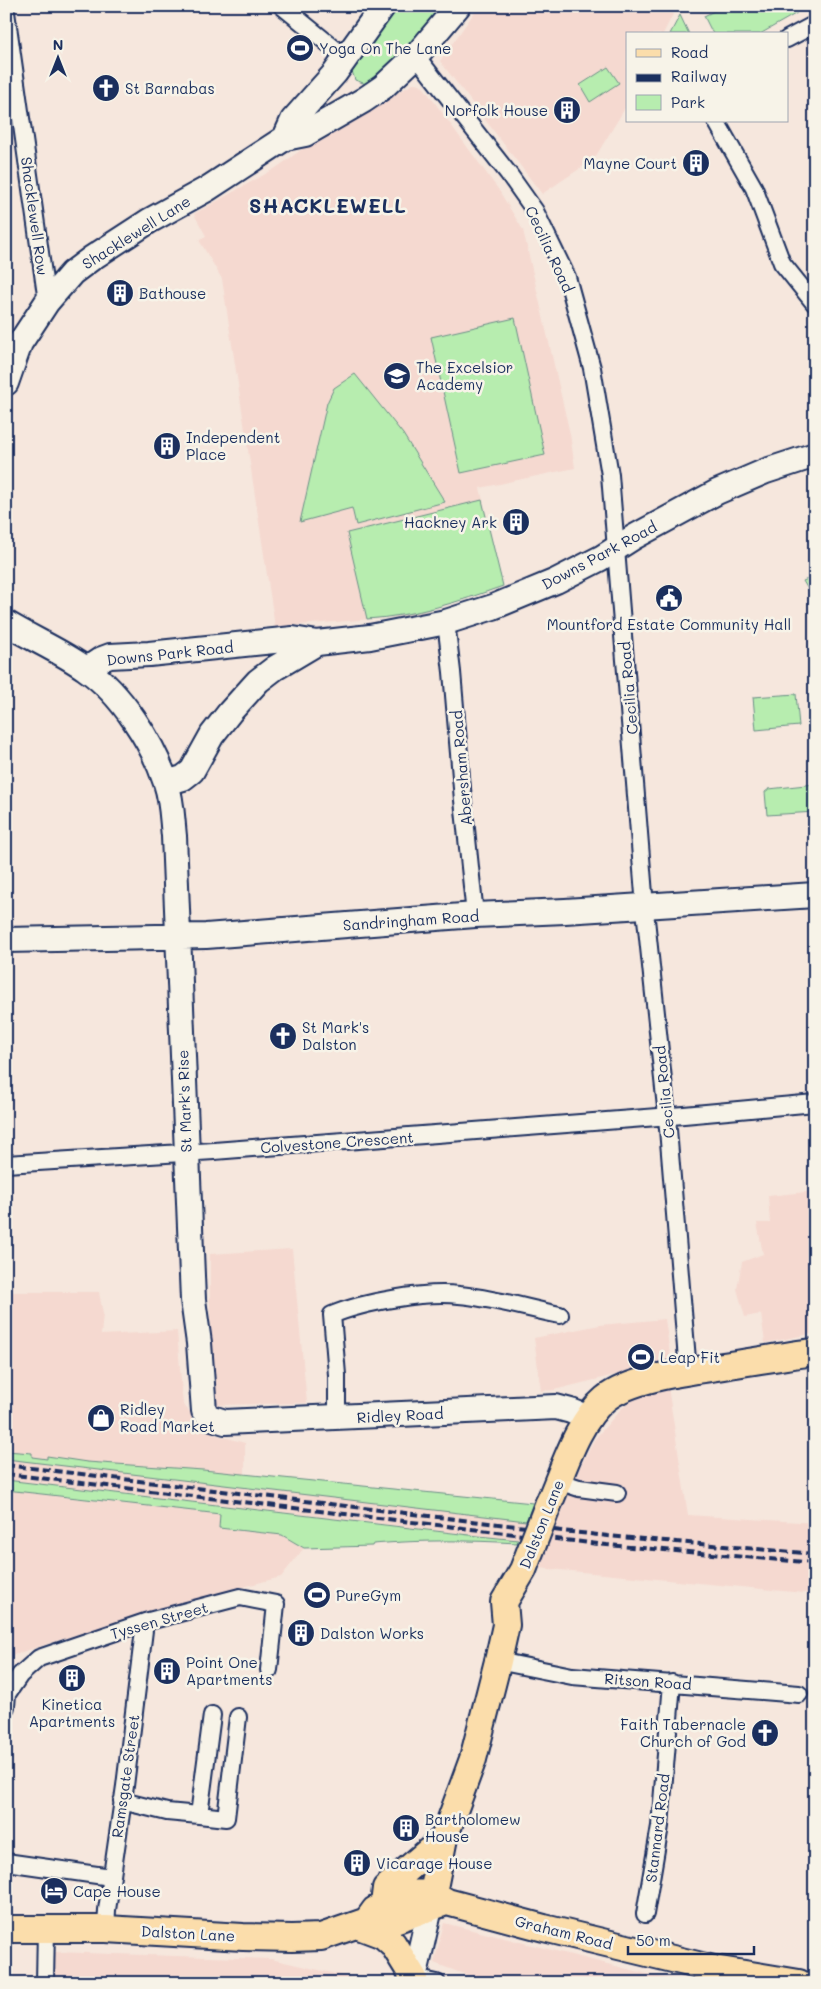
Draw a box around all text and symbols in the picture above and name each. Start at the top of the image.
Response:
north arrow [32,32,82,82]
legend [626,32,788,122]
sports icon: Yoga On The Lane [285,33,315,63]
text: N [53,35,63,54]
place label: Yoga On The Lane [319,38,451,58]
text: Road [671,42,708,62]
text: Railway [671,66,727,86]
church icon: St Barnabas [91,73,121,103]
place label: St Barnabas [125,78,215,98]
text: Park [671,92,705,112]
building icon: Norfolk House [552,95,582,125]
place label: Norfolk House [445,100,548,120]
building icon: Mayne Court [681,148,711,178]
place label: Mayne Court [584,153,677,173]
street label: Shacklewell Row [17,155,53,277]
street label: Shacklewell Lane [78,191,194,273]
district label: SHACKLEWELL [249,192,407,218]
street label: Cecilia Road [521,203,579,295]
building icon: Bathouse [105,278,135,308]
place label: Bathouse [139,283,206,303]
place label: The Excelsior Academy [416,357,513,394]
school or university icon: The Excelsior Academy [382,361,412,391]
place label: Independent Place [186,427,280,464]
building icon: Independent Place [152,431,182,461]
building icon: Hackney Ark [501,507,531,537]
place label: Hackney Ark [404,512,497,532]
street label: Downs Park Road [538,516,660,594]
public building icon: Mountford Estate Community Hall [654,583,684,613]
place label: Mountford Estate Community Hall [547,614,791,634]
street label: Downs Park Road [106,636,234,670]
street label: Cecilia Road [614,641,642,735]
street label: Abersham Road [446,709,476,827]
street label: Sandringham Road [342,905,480,935]
place label: St Mark's Dalston [302,1017,369,1054]
church icon: St Mark's Dalston [268,1021,298,1051]
street label: Cecilia Road [649,1045,679,1139]
street label: St Mark's Rise [172,1049,196,1153]
street label: Colvestone Crescent [260,1127,414,1157]
sports icon: Leap Fit [626,1342,656,1372]
place label: Leap Fit [660,1347,720,1367]
place label: Ridley Road Market [120,1399,215,1436]
shop icon: Ridley Road Market [86,1403,116,1433]
street label: Ridley Road [356,1403,444,1427]
street label: Dalston Lane [514,1477,568,1571]
sports icon: PureGym [302,1580,332,1610]
place label: PureGym [336,1585,401,1605]
street label: Tyssen Street [108,1596,210,1644]
building icon: Dalston Works [286,1618,316,1648]
place label: Dalston Works [320,1623,424,1643]
place label: Point One Apartments [186,1652,273,1689]
building icon: Point One Apartments [152,1656,182,1686]
building icon: Kinetica Apartments [57,1663,87,1693]
street label: Ritson Road [604,1668,692,1694]
place label: Kinetica Apartments [29,1694,115,1731]
street label: Ramsgate Street [106,1713,144,1839]
place label: Faith Tabernacle Church of God [620,1714,746,1751]
church icon: Faith Tabernacle Church of God [750,1718,780,1748]
street label: Stannard Road [640,1772,674,1884]
place label: Bartholomew House [425,1809,521,1846]
building icon: Bartholomew House [391,1813,421,1843]
building icon: Vicarage House [342,1848,372,1878]
place label: Vicarage House [376,1853,492,1873]
hotel icon: Cape House [39,1876,69,1906]
place label: Cape House [73,1881,161,1901]
street label: Graham Road [513,1910,615,1954]
street label: Dalston Lane [140,1921,236,1945]
scale bar [628,1924,755,1956]
text: 50 m [636,1930,671,1950]

